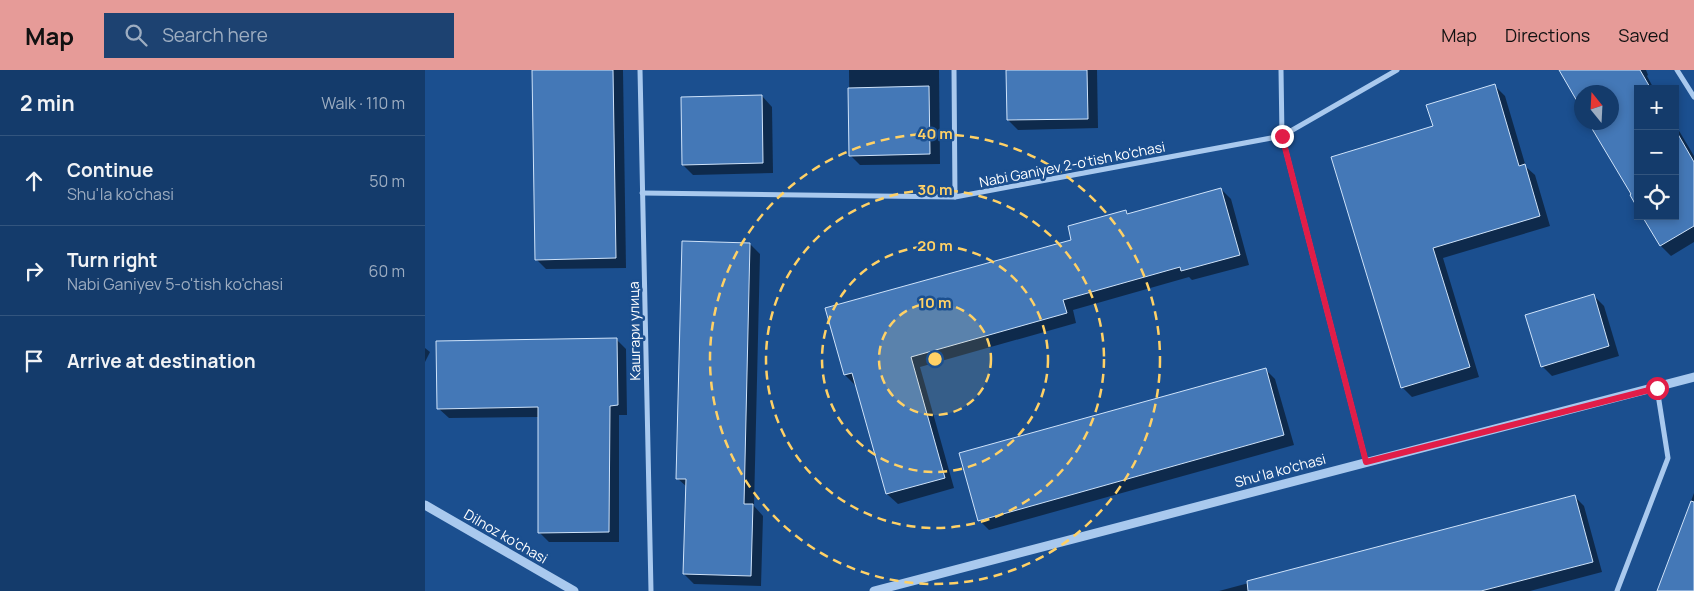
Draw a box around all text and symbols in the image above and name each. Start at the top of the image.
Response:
search box [104,13,454,58]
text: Map [25,19,74,52]
icon: search [122,21,150,49]
text: Search here [162,22,268,48]
text: Map [1441,23,1477,47]
text: Directions [1505,23,1590,47]
text: Saved [1618,23,1669,47]
north arrow [1574,85,1619,130]
map controls [1634,85,1679,220]
button: + [1634,85,1679,130]
text: 2 min [20,89,75,117]
text: Walk · 110 m [321,92,405,114]
text: 40 m [917,123,953,144]
route end [1271,125,1294,148]
button: − [1634,130,1679,175]
street label: Nabi Ganiyev 2-o'tish ko'chasi [977,137,1167,191]
text: Continue [67,157,153,183]
icon: ahead [20,167,48,195]
text: 50 m [369,170,405,192]
button: locate [1634,175,1679,220]
text: 30 m [917,179,953,200]
text: Shu'la ko'chasi [67,183,174,205]
text: 20 m [917,235,953,256]
text: Turn right [67,247,157,273]
icon: right [20,257,48,285]
text: 60 m [369,260,405,282]
text: Nabi Ganiyev 5-o'tish ko'chasi [67,273,283,295]
street label: Кашгари улица [624,281,644,381]
text: 10 m [919,292,951,313]
icon: arrive [20,347,48,375]
text: Arrive at destination [67,348,256,374]
centre of rings [926,350,944,368]
route start [1646,377,1669,400]
street label: Shu'la ko'chasi [1232,449,1328,491]
street label: Dilnoz ko'chasi [461,504,551,568]

